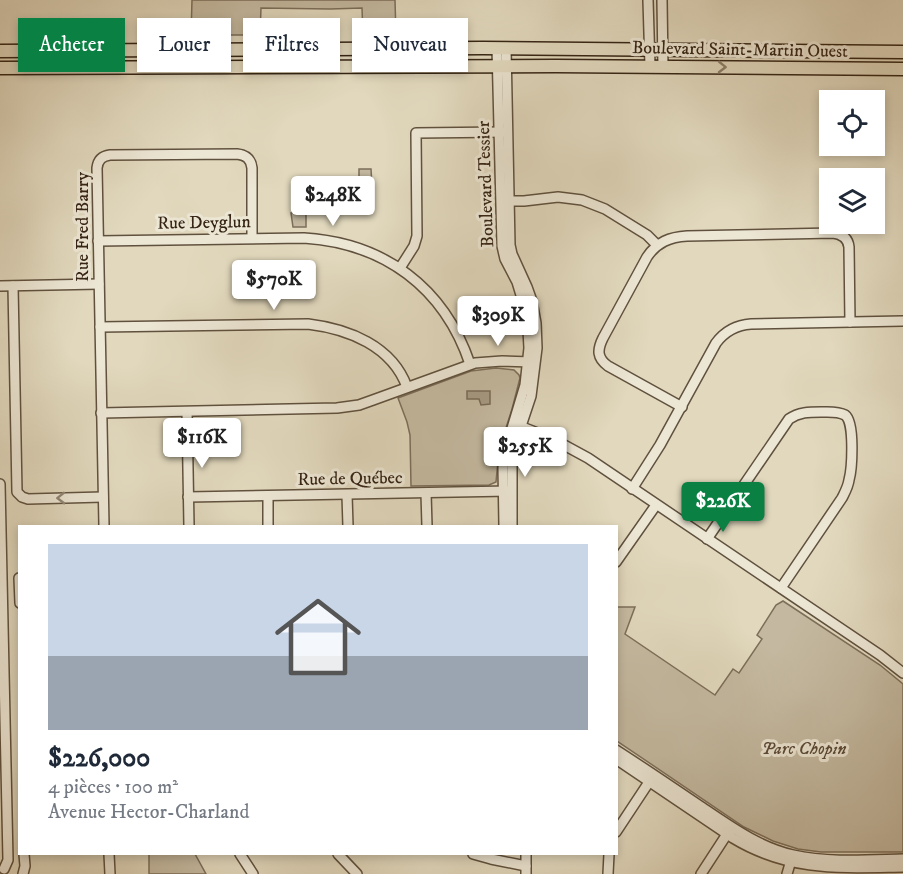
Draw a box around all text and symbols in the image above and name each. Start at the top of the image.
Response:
chip: Acheter [18,18,125,72]
chip: Louer [137,18,231,72]
chip: Filtres [243,18,340,72]
chip: Nouveau [352,18,468,72]
street label: Boulevard Saint-Martin Ouest [632,37,848,63]
one-way arrow [717,61,726,73]
map controls [819,90,885,234]
button: locate [819,90,885,156]
street label: Boulevard Tessier [473,120,499,248]
button: layers [819,168,885,234]
street label: Rue Fred Barry [72,171,94,282]
pin: $248K [291,176,375,227]
text: $248K [305,183,361,208]
street label: Rue Deyglun [157,211,252,235]
pin: $570K [232,260,316,311]
text: $570K [246,267,302,292]
pin: $309K [456,296,540,347]
text: $309K [471,303,525,328]
pin: $116K [160,418,244,469]
text: $116K [177,425,227,450]
pin: $255K [483,427,567,478]
text: $255K [498,434,552,459]
street label: Rue de Québec [297,467,403,491]
pin: $226K [681,482,765,533]
text: $226K [695,489,751,514]
one-way arrow [56,492,65,504]
icon: home [264,583,372,691]
park label: Parc Chopin [761,738,847,760]
text: $226,000 [48,742,150,775]
text: 4 pièces · 100 m² [48,775,178,800]
text: Avenue Hector-Charland [48,800,249,825]

